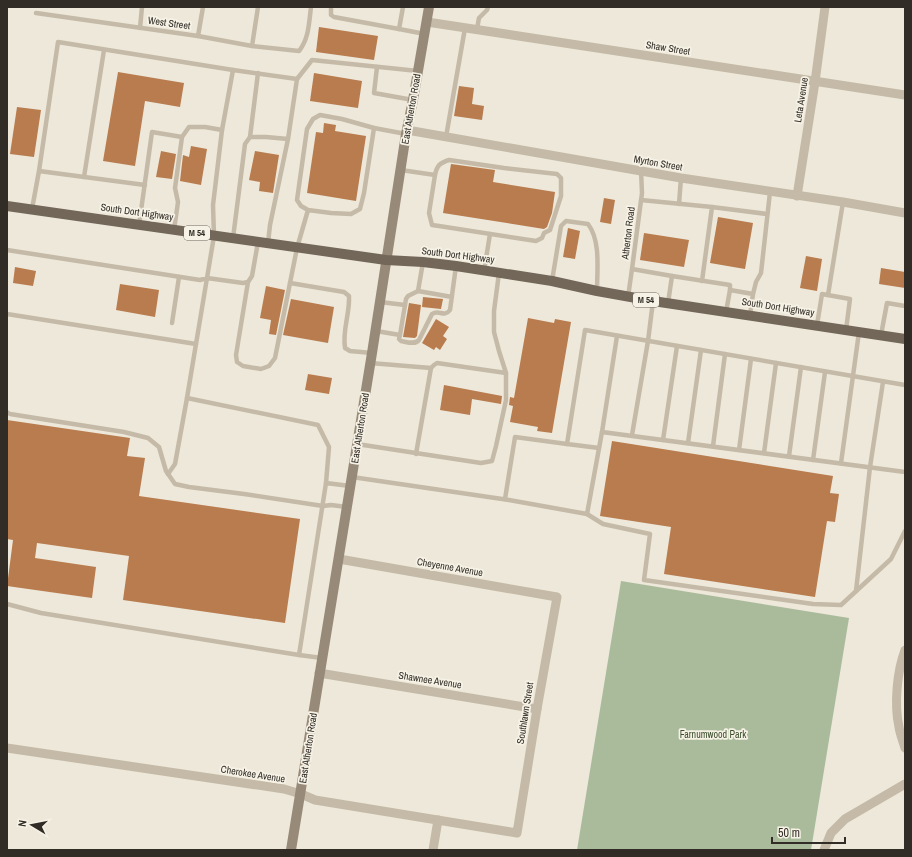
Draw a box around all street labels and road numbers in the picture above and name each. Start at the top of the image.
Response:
street label: West Street [147,14,192,33]
street label: Shaw Street [645,38,692,58]
street label: East Atherton Road [398,73,424,145]
street label: Leta Avenue [791,76,811,123]
street label: Myrton Street [633,152,684,174]
street label: South Dort Highway [100,200,175,224]
street label: Atherton Road [618,206,638,261]
road number: M 54 [184,226,210,240]
street label: South Dort Highway [421,244,496,266]
road number: M 54 [633,293,659,307]
street label: South Dort Highway [741,295,816,319]
street label: East Atherton Road [348,392,372,464]
street label: Cheyenne Avenue [416,555,484,579]
street label: Shawnee Avenue [398,669,463,691]
street label: Southlawn Street [514,680,536,745]
street label: East Atherton Road [296,712,320,784]
street label: Cherokee Avenue [220,762,287,786]

